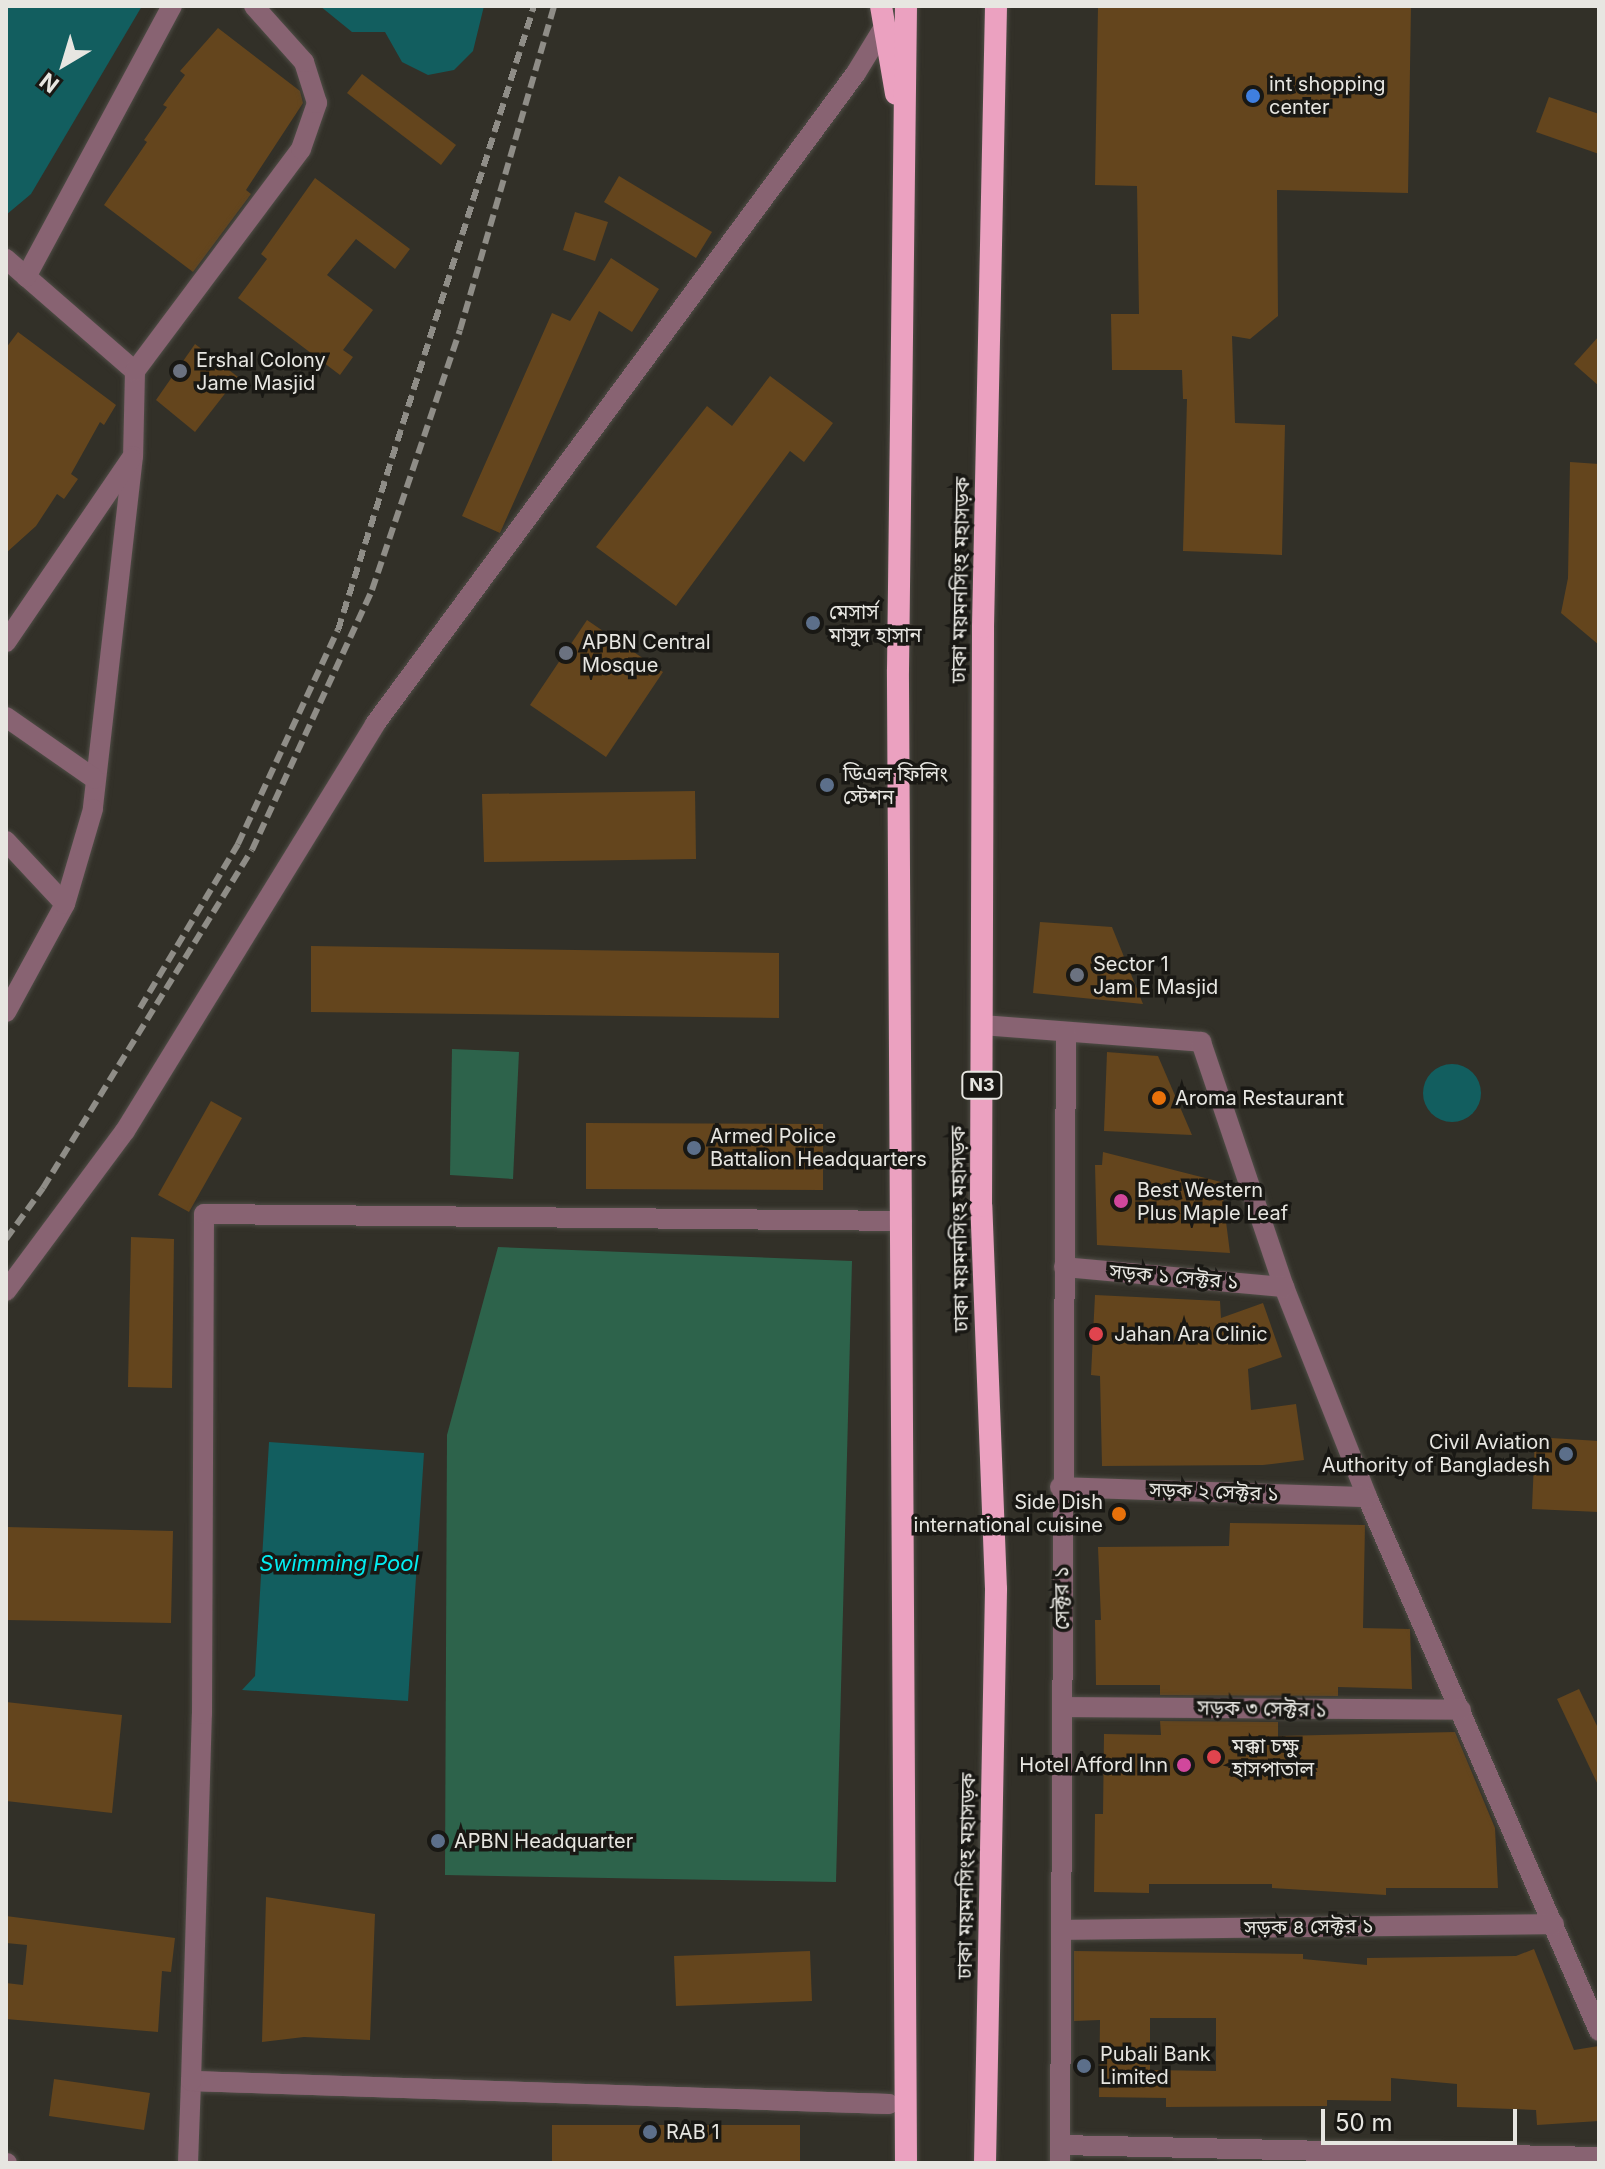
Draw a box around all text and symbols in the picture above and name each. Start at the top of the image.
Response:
north arrow [24,24,104,104]
text: N [35,68,64,98]
place label: int shopping center [1269,72,1386,119]
marker: int shopping center [1244,87,1262,105]
place label: Ershal Colony Jame Masjid [196,348,326,395]
marker: Ershal Colony Jame Masjid [171,362,189,380]
street label: ঢাকা ময়মনসিংহ মহাসড়ক [947,477,975,683]
place label: মেসার্স মাসুদ হাসান [829,600,922,647]
marker: মেসার্স মাসুদ হাসান [804,614,822,632]
place label: APBN Central Mosque [582,630,711,677]
marker: APBN Central Mosque [557,644,575,662]
place label: ডিএল ফিলিং স্টেশন [843,762,948,809]
marker: ডিএল ফিলিং স্টেশন [818,776,836,794]
place label: Sector 1 Jam E Masjid [1093,952,1218,999]
marker: Sector 1 Jam E Masjid [1068,966,1086,984]
road number: N3 [960,1071,1004,1099]
place label: Aroma Restaurant [1175,1086,1344,1110]
marker: Aroma Restaurant [1150,1089,1168,1107]
place label: Armed Police Battalion Headquarters [710,1124,927,1171]
street label: ঢাকা ময়মনসিংহ মহাসড়ক [946,1126,974,1332]
marker: Armed Police Battalion Headquarters [685,1139,703,1157]
place label: Best Western Plus Maple Leaf [1137,1178,1288,1225]
marker: Best Western Plus Maple Leaf [1112,1192,1130,1210]
street label: সড়ক ১ সেক্টর ১ [1108,1259,1240,1295]
place label: Jahan Ara Clinic [1114,1322,1268,1346]
marker: Jahan Ara Clinic [1085,1323,1107,1345]
place label: Civil Aviation Authority of Bangladesh [1322,1430,1550,1477]
marker: Civil Aviation Authority of Bangladesh [1557,1445,1575,1463]
street label: সড়ক ২ সেক্টর ১ [1149,1478,1279,1506]
place label: Side Dish international cuisine [914,1490,1103,1537]
marker: Side Dish international cuisine [1110,1505,1128,1523]
water label: Swimming Pool [259,1551,419,1577]
street label: সেক্টর ১ [1049,1566,1075,1630]
street label: সড়ক ৩ সেক্টর ১ [1197,1696,1327,1722]
place label: মক্কা চক্ষু হাসপাতাল [1232,1734,1314,1781]
marker: মক্কা চক্ষু হাসপাতাল [1203,1746,1225,1768]
place label: Hotel Afford Inn [1019,1753,1168,1777]
marker: Hotel Afford Inn [1175,1756,1193,1774]
street label: ঢাকা ময়মনসিংহ মহাসড়ক [953,1773,981,1979]
place label: APBN Headquarter [454,1829,633,1853]
marker: APBN Headquarter [429,1832,447,1850]
street label: সড়ক ৪ সেক্টর ১ [1244,1914,1374,1940]
place label: Pubali Bank Limited [1100,2042,1211,2089]
marker: Pubali Bank Limited [1075,2057,1093,2075]
scale bar [1325,2093,1521,2143]
text: 50 m [1335,2108,1393,2137]
place label: RAB 1 [666,2120,720,2144]
marker: RAB 1 [641,2123,659,2141]

